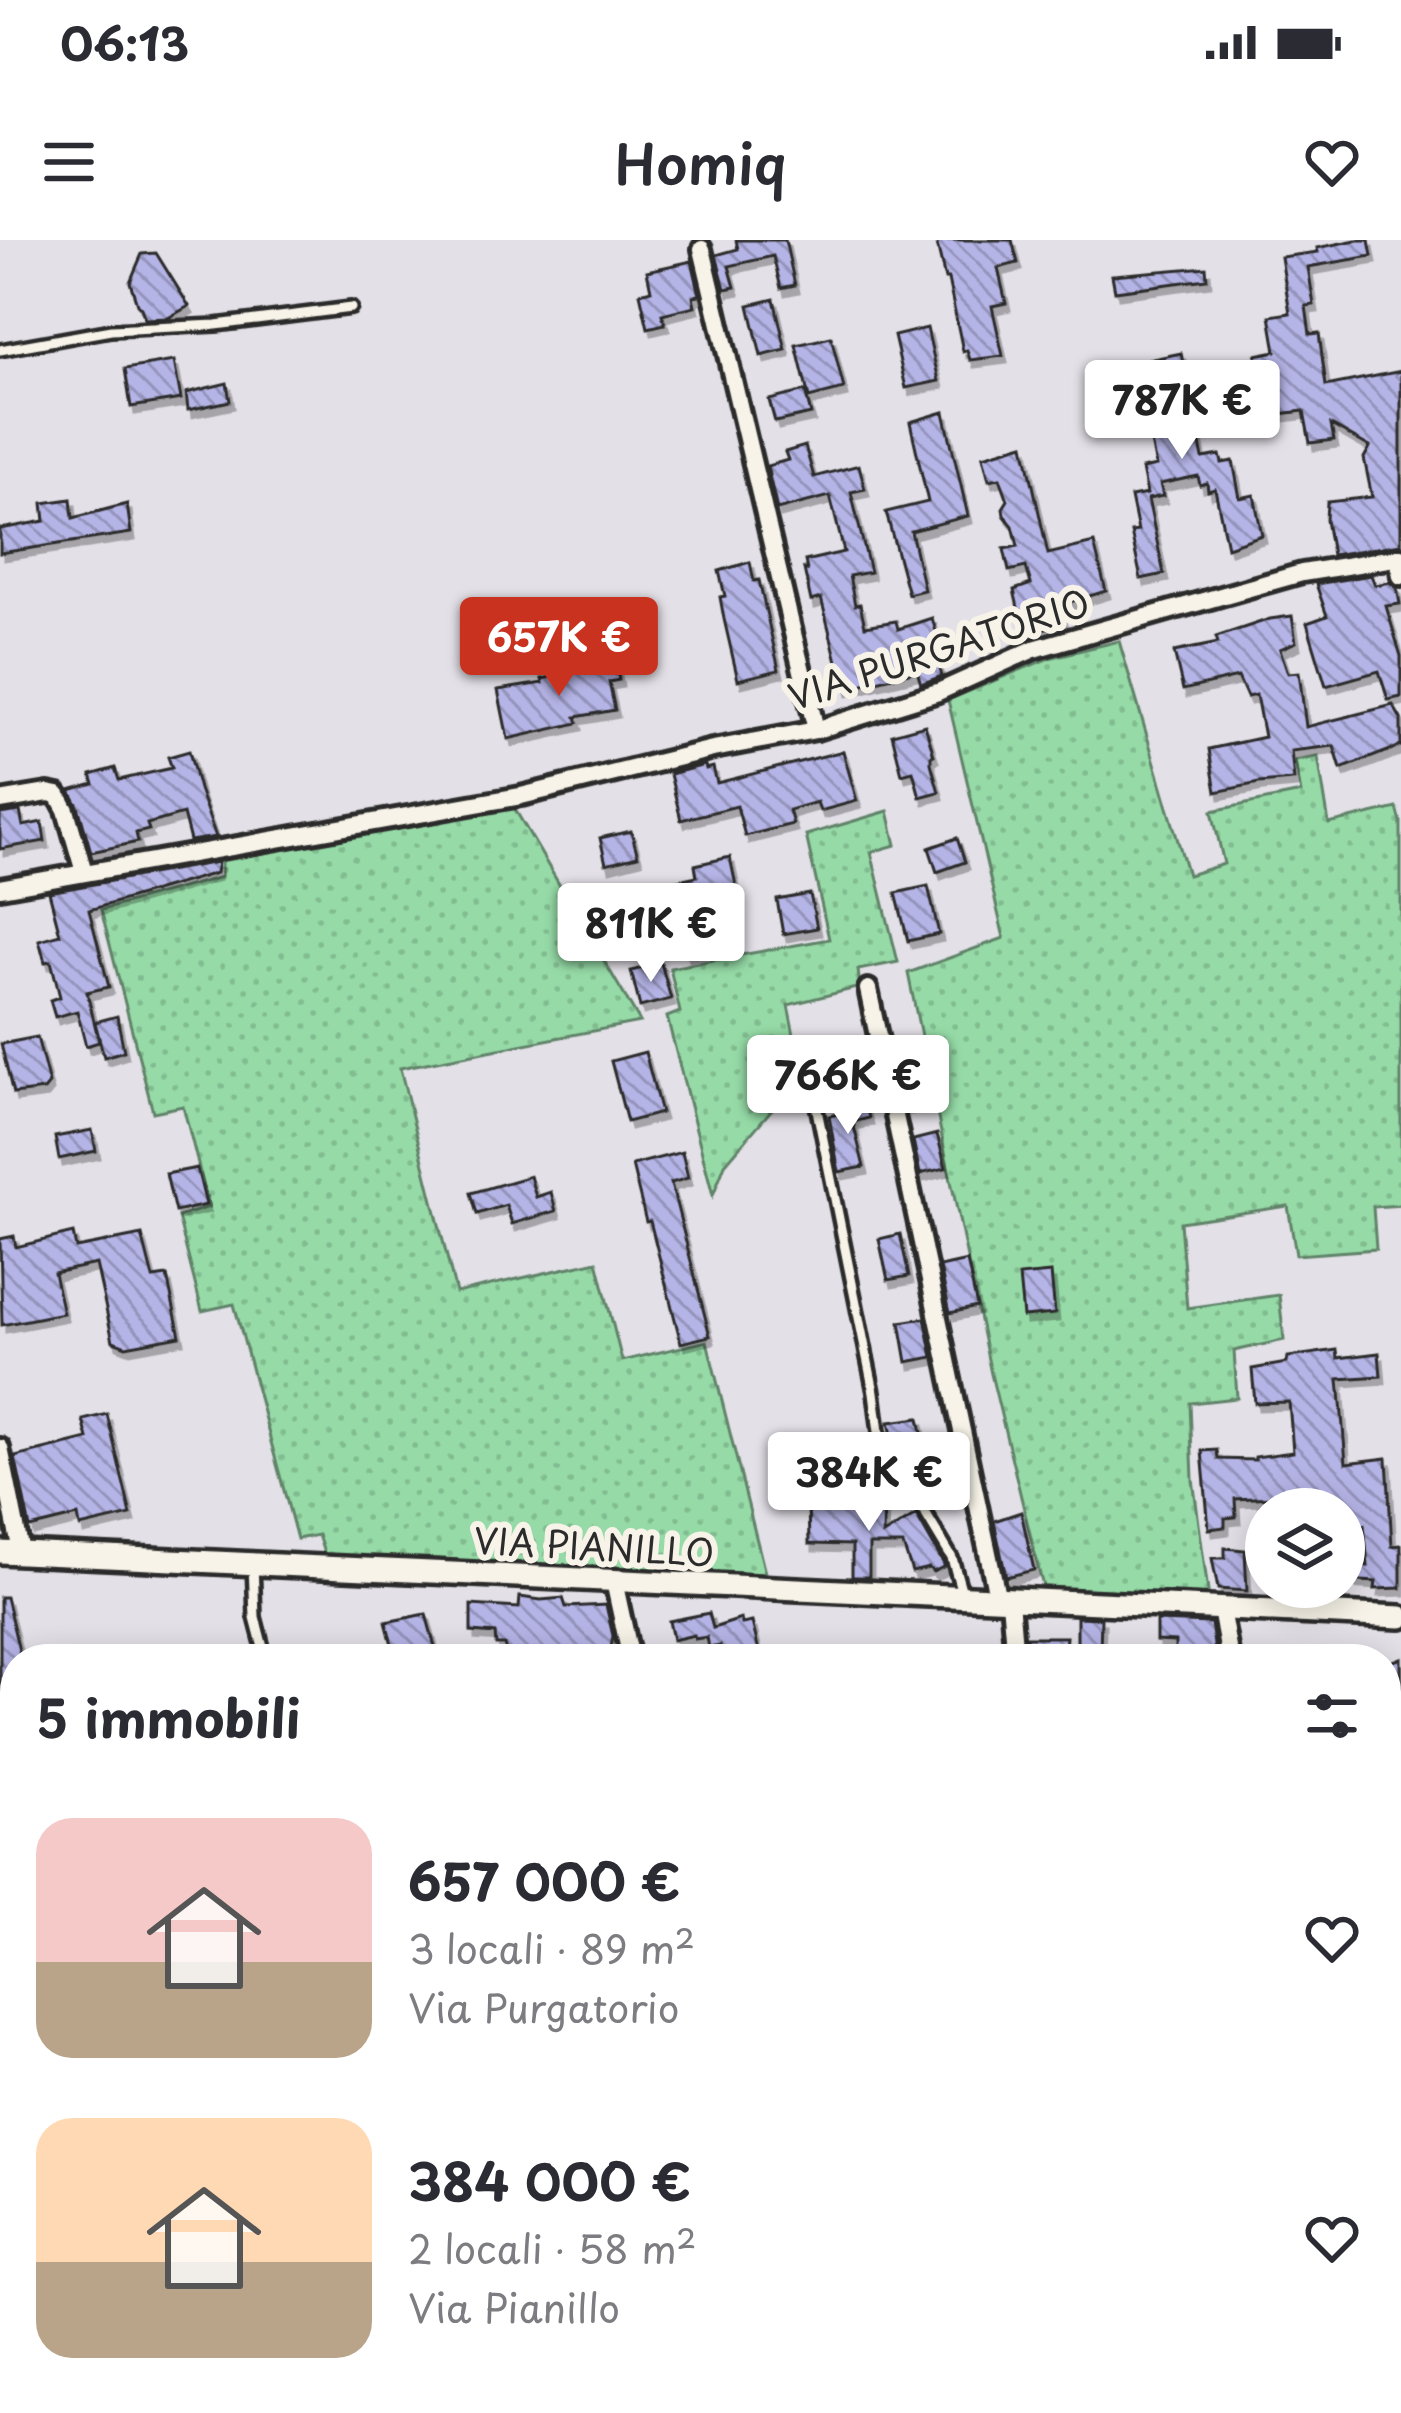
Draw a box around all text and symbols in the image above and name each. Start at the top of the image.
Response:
text: 06:13 [60,8,189,76]
text: Homiq [615,122,786,203]
icon: menu [36,129,102,195]
icon: heart [1299,129,1365,195]
pin: 787K € [1084,360,1280,462]
text: 787K € [1112,369,1252,428]
street label: VIA PURGATORIO [781,574,1096,722]
pin: 657K € [461,597,657,699]
text: 657K € [487,606,631,665]
pin: 811K € [553,883,749,985]
text: 811K € [585,892,717,951]
pin: 766K € [750,1035,946,1137]
text: 766K € [774,1044,922,1103]
pin: 384K € [771,1432,967,1534]
text: 384K € [795,1441,943,1500]
map controls [1245,1488,1365,1608]
button: layers [1245,1488,1365,1608]
street label: VIA PIANILLO [473,1512,716,1578]
text: 5 immobili [36,1678,300,1755]
icon: filters [1299,1683,1365,1749]
text: 657 000 € [408,1841,681,1918]
icon: home [132,1866,276,2010]
icon: heart [1299,1905,1365,1971]
text: 3 locali · 89 m² [408,1918,695,1977]
text: Via Purgatorio [408,1977,680,2036]
text: 384 000 € [408,2141,691,2218]
icon: home [132,2166,276,2310]
icon: heart [1299,2205,1365,2271]
text: 2 locali · 58 m² [408,2218,697,2277]
text: Via Pianillo [408,2277,620,2336]

